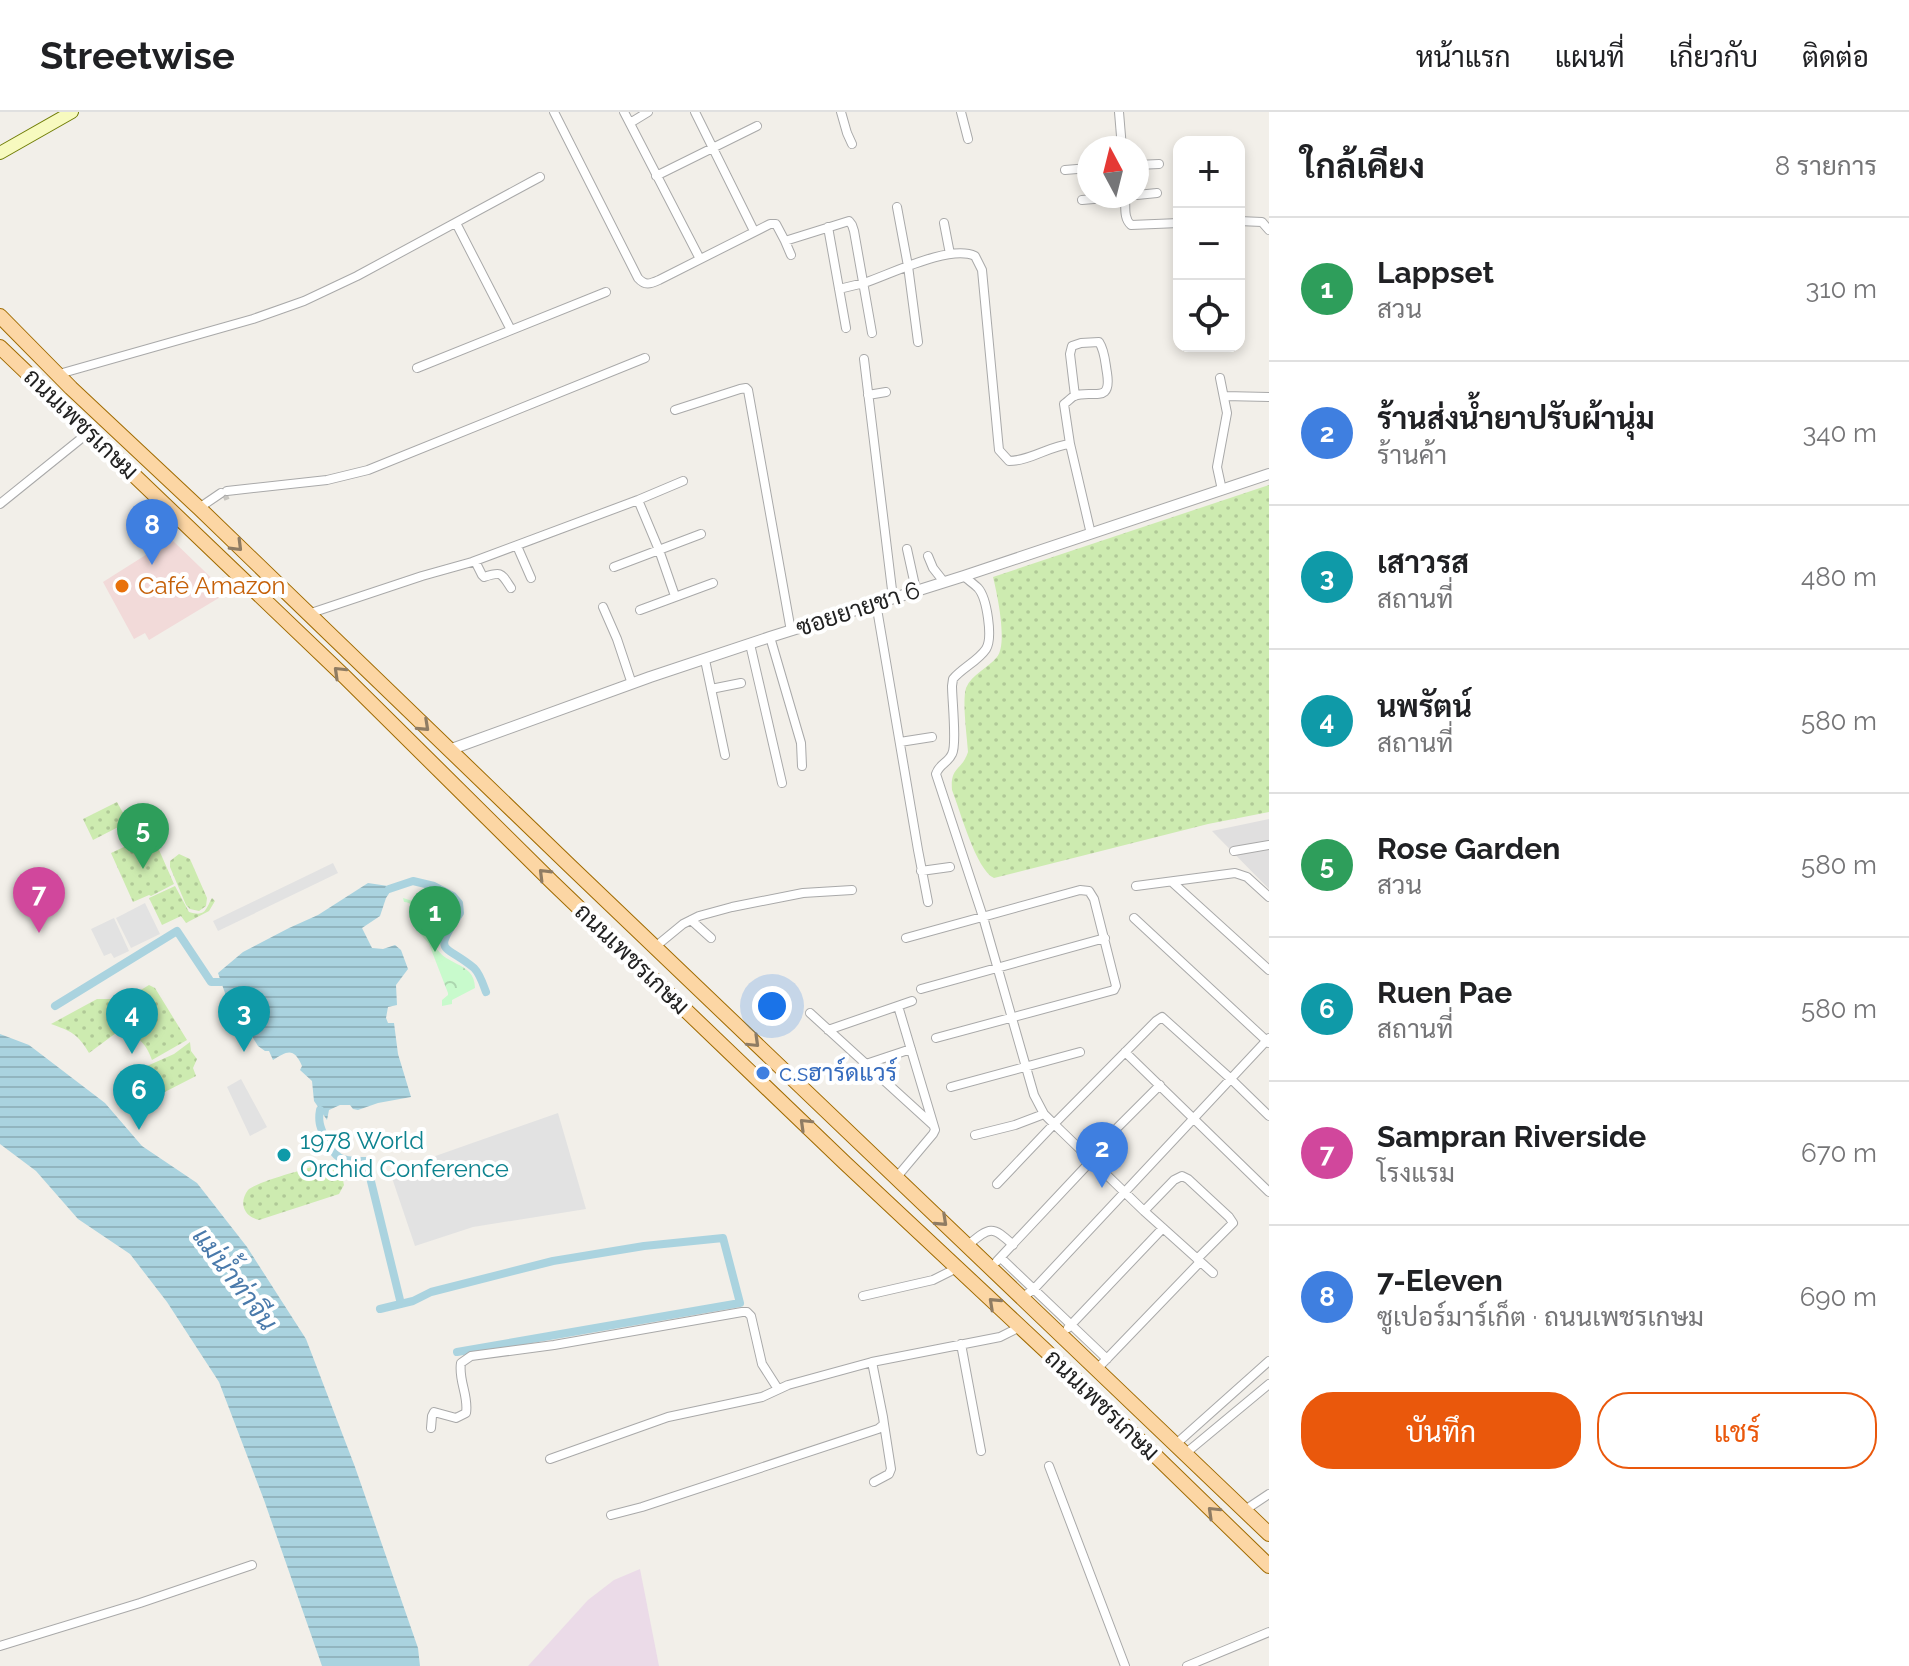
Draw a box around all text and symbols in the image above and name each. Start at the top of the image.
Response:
text: Streetwise [40,33,235,78]
text: หน้าแรก [1416,41,1511,74]
text: แผนที่ [1555,41,1625,74]
text: เกี่ยวกับ [1669,41,1758,74]
text: ติดต่อ [1802,41,1869,74]
north arrow [1077,136,1149,208]
map controls [1173,136,1245,352]
button: + [1173,136,1245,208]
text: ใกล้เคียง [1301,146,1425,186]
text: 8 รายการ [1775,151,1877,181]
button: − [1173,208,1245,280]
text: Lappset [1377,255,1494,290]
text: 1 [1321,274,1333,304]
text: 310 m [1806,274,1877,304]
button: locate [1173,280,1245,352]
text: สวน [1377,294,1422,324]
street label: ถนนเพชรเกษม [18,362,145,485]
text: ร้านส่งน้ำยาปรับผ้านุ่ม [1377,401,1655,436]
text: 2 [1320,418,1334,448]
text: 340 m [1802,418,1877,448]
text: ร้านค้า [1377,440,1447,470]
pin: 8 [126,499,178,565]
one-way arrow [228,537,242,551]
text: เสาวรส [1377,545,1469,580]
text: 3 [1320,562,1334,592]
text: 480 m [1801,562,1877,592]
place label: Café Amazon [138,571,286,600]
street label: ซอยยายชา 6 [792,575,923,642]
marker: Café Amazon [113,577,131,595]
text: สถานที่ [1377,584,1453,614]
one-way arrow [334,667,348,681]
text: นพรัตน์ [1377,689,1472,724]
text: 4 [1320,706,1334,736]
text: 580 m [1801,706,1877,736]
one-way arrow [415,717,430,731]
text: สถานที่ [1377,728,1453,758]
pin: 5 [117,803,169,869]
text: Rose Garden [1377,831,1560,866]
text: 5 [1320,850,1334,880]
text: 580 m [1801,850,1877,880]
pin: 7 [13,867,65,933]
one-way arrow [539,869,553,883]
text: สวน [1377,870,1422,900]
pin: 1 [409,886,461,952]
street label: ถนนเพชรเกษม [569,897,696,1020]
text: Ruen Pae [1377,975,1512,1010]
pin: 3 [218,986,270,1052]
your location [752,986,792,1026]
pin: 4 [106,988,158,1054]
text: 6 [1319,994,1335,1024]
text: 580 m [1801,994,1877,1024]
text: สถานที่ [1377,1014,1453,1044]
one-way arrow [745,1032,759,1047]
place label: c.sฮาร์ดแวร์ [779,1057,897,1087]
pin: 6 [113,1064,165,1130]
marker: c.sฮาร์ดแวร์ [754,1064,772,1082]
one-way arrow [800,1119,814,1134]
text: Sampran Riverside [1377,1119,1646,1154]
pin: 2 [1076,1122,1128,1188]
place label: 1978 World Orchid Conference [300,1126,509,1183]
text: 7 [1320,1138,1334,1168]
text: 670 m [1801,1138,1877,1168]
marker: 1978 World Orchid Conference [275,1146,293,1164]
text: โรงแรม [1377,1158,1455,1188]
one-way arrow [933,1212,947,1226]
water label: แม่น้ำท่าจีน [187,1218,288,1337]
text: 7-Eleven [1377,1263,1503,1298]
text: 8 [1319,1282,1335,1312]
text: 690 m [1800,1282,1877,1312]
one-way arrow [989,1298,1003,1312]
text: ซูเปอร์มาร์เก็ต · ถนนเพชรเกษม [1377,1302,1704,1332]
street label: ถนนเพชรเกษม [1039,1343,1166,1466]
button: บันทึก [1301,1392,1581,1469]
button: แชร์ [1597,1392,1877,1469]
one-way arrow [1208,1507,1222,1521]

